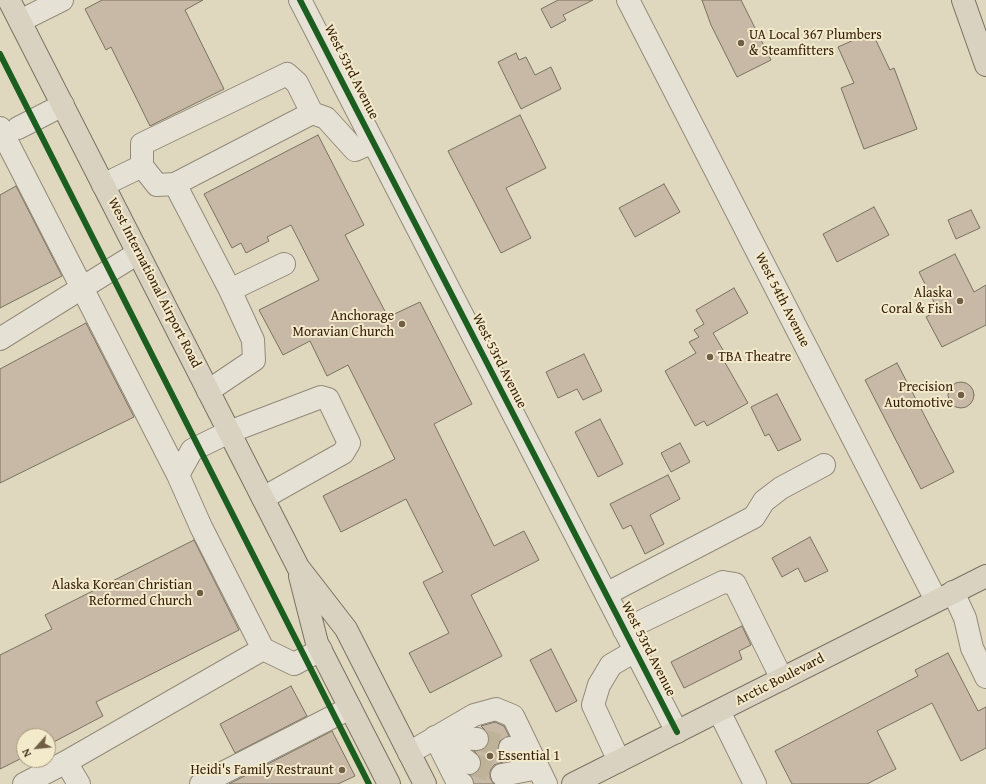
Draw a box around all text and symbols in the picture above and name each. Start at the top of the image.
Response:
street label: West 53rd Avenue [320,22,382,122]
place label: UA Local 367 Plumbers & Steamfitters [749,27,882,60]
marker: UA Local 367 Plumbers & Steamfitters [736,38,746,48]
street label: West International Airport Road [104,195,204,371]
street label: West 54th Avenue [751,250,813,350]
place label: Alaska Coral & Fish [881,285,952,318]
marker: Alaska Coral & Fish [955,296,965,306]
place label: Anchorage Moravian Church [292,308,394,340]
street label: West 53rd Avenue [468,311,530,411]
marker: Anchorage Moravian Church [397,319,407,329]
place label: TBA Theatre [718,349,791,365]
marker: TBA Theatre [705,352,715,362]
place label: Precision Automotive [884,379,953,412]
marker: Precision Automotive [956,390,966,400]
place label: Alaska Korean Christian Reformed Church [51,577,192,610]
marker: Alaska Korean Christian Reformed Church [195,588,205,598]
street label: West 53rd Avenue [617,599,679,699]
street label: Arctic Boulevard [733,650,827,710]
north arrow [16,728,56,768]
text: N [17,746,35,760]
place label: Essential 1 [498,748,560,764]
marker: Essential 1 [485,751,495,761]
place label: Heidi's Family Restraunt [191,762,334,778]
marker: Heidi's Family Restraunt [337,765,347,775]

